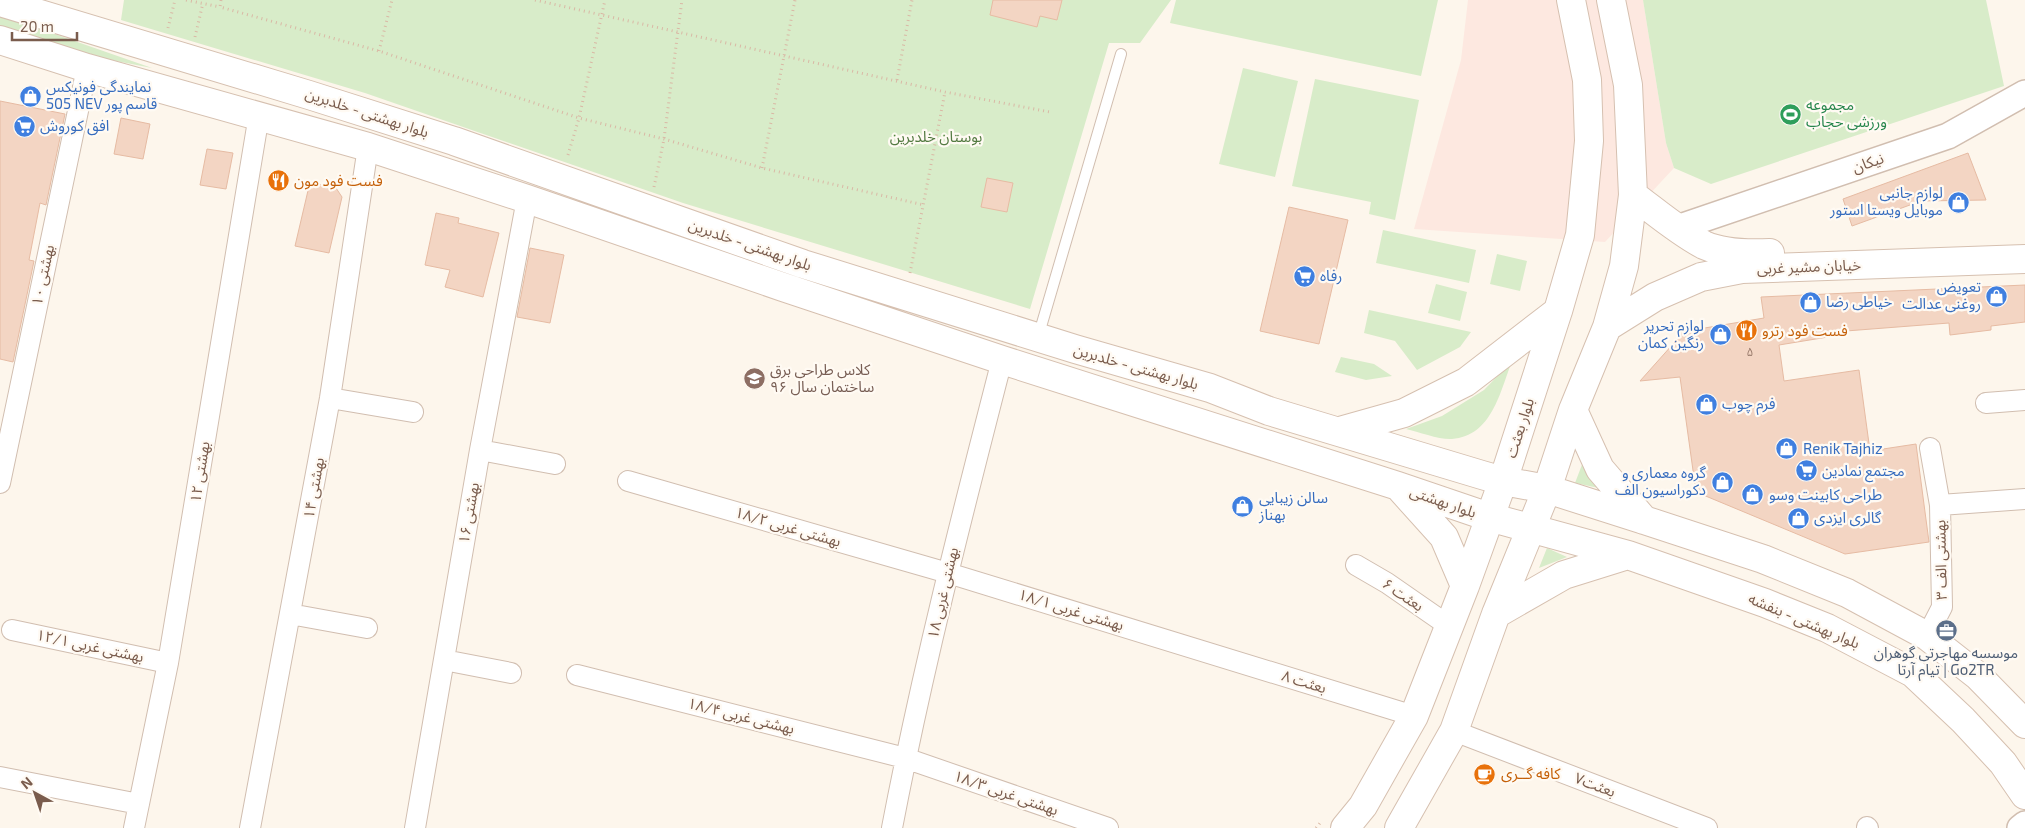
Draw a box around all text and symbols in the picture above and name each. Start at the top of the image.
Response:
scale bar [12,10,78,42]
text: 20 m [20,17,54,35]
place label: نمایندگی فونیکس 505 NEV قاسم پور [46,77,158,115]
shop icon: نمایندگی فونیکس 505 NEV قاسم پور [18,84,42,108]
street label: بلوار بهشتی - خلدبرین [303,84,431,141]
place label: مجموعه ورزشی حجاب [1806,95,1887,131]
sports icon: مجموعه ورزشی حجاب [1778,102,1802,126]
supermarket icon: افق کوروش [12,114,36,138]
place label: افق کوروش [40,116,109,136]
park label: بوستان خلدبرین [890,127,982,146]
street label: نیکان [1850,148,1886,177]
restaurant icon: فست فود مون [266,169,290,193]
place label: فست فود مون [294,171,383,190]
place label: لوازم جانبی موبایل ویستا استور [1829,183,1943,219]
shop icon: لوازم جانبی موبایل ویستا استور [1947,190,1971,214]
street label: بلوار بهشتی - خلدبرین [686,215,814,274]
street label: ۱۰ بهشتی [27,243,58,307]
street label: خیابان مشیر غربی [1756,255,1862,278]
supermarket icon: رفاه [1292,264,1316,288]
place label: رفاه [1320,266,1342,285]
place label: تعویض روغنی عدالت [1902,277,1981,313]
shop icon: تعویض روغنی عدالت [1985,284,2009,308]
shop icon: خیاطی رضا [1798,290,1822,314]
place label: خیاطی رضا [1826,292,1892,311]
place label: لوازم تحریر رنگین کمان [1638,316,1704,352]
restaurant icon: فست فود رترو [1734,319,1758,343]
place label: فست فود رترو [1762,321,1848,340]
shop icon: لوازم تحریر رنگین کمان [1708,323,1732,347]
street label: بلوار بهشتی - خلدبرین [1072,340,1201,393]
house number: ۵ [1747,344,1753,358]
place label: کلاس طراحی برق ساختمان سال ۹۶ [770,360,875,396]
school or university icon: کلاس طراحی برق ساختمان سال ۹۶ [742,367,766,391]
shop icon: فرم چوب [1694,392,1718,416]
place label: فرم چوب [1722,394,1776,415]
street label: بلوار بعثت [1501,395,1538,460]
shop icon: Renik Tajhiz [1775,437,1799,461]
place label: Renik Tajhiz [1803,439,1883,458]
street label: ۱۲ بهشتی [185,440,214,504]
street label: ۱۴ بهشتی [299,456,328,520]
supermarket icon: مجتمع نمادین [1794,459,1818,483]
place label: مجتمع نمادین [1822,461,1905,483]
place label: گروه معماری و دکوراسیون الف [1615,463,1707,499]
shop icon: گروه معماری و دکوراسیون الف [1710,470,1734,494]
street label: ۱۶ بهشتی [454,481,483,545]
street label: بلوار بهشتی [1407,481,1479,522]
shop icon: طراحی کابینت وسو [1741,483,1765,507]
place label: طراحی کابینت وسو [1769,485,1882,504]
place label: سالن زیبایی بهناز [1258,488,1328,524]
shop icon: سالن زیبایی بهناز [1231,495,1255,519]
street label: بهشتی غربی ۱۸/۲ [733,502,843,551]
shop icon: گالری ایزدی [1786,506,1810,530]
place label: گالری ایزدی [1814,508,1882,527]
street label: بهشتی الف ۳ [1930,520,1951,600]
street label: بهشتی غربی ۱۸ [923,545,962,640]
street label: ۶ بعثت [1380,574,1428,614]
street label: بهشتی غربی ۱۸/۱ [1016,584,1126,635]
street label: بلوار بهشتی - بنفشه [1746,589,1863,653]
office icon: موسسه مهاجرتی گوهران تیام آرتا | Go2TR [1934,618,1958,642]
street label: ۱۲/۱ بهشتی غربی [35,625,146,666]
place label: موسسه مهاجرتی گوهران تیام آرتا | Go2TR [1874,643,2018,681]
street label: ۸ بعثت [1280,666,1329,696]
street label: بهشتی غربی ۱۸/۴ [686,693,796,738]
cafe icon: کافه گــری [1473,762,1497,786]
place label: کافه گــری [1501,764,1561,783]
street label: بهشتی غربی ۱۸/۳ [951,766,1061,819]
north arrow [10,768,60,818]
street label: بعثت۷ [1572,768,1618,800]
text: N [17,773,36,792]

